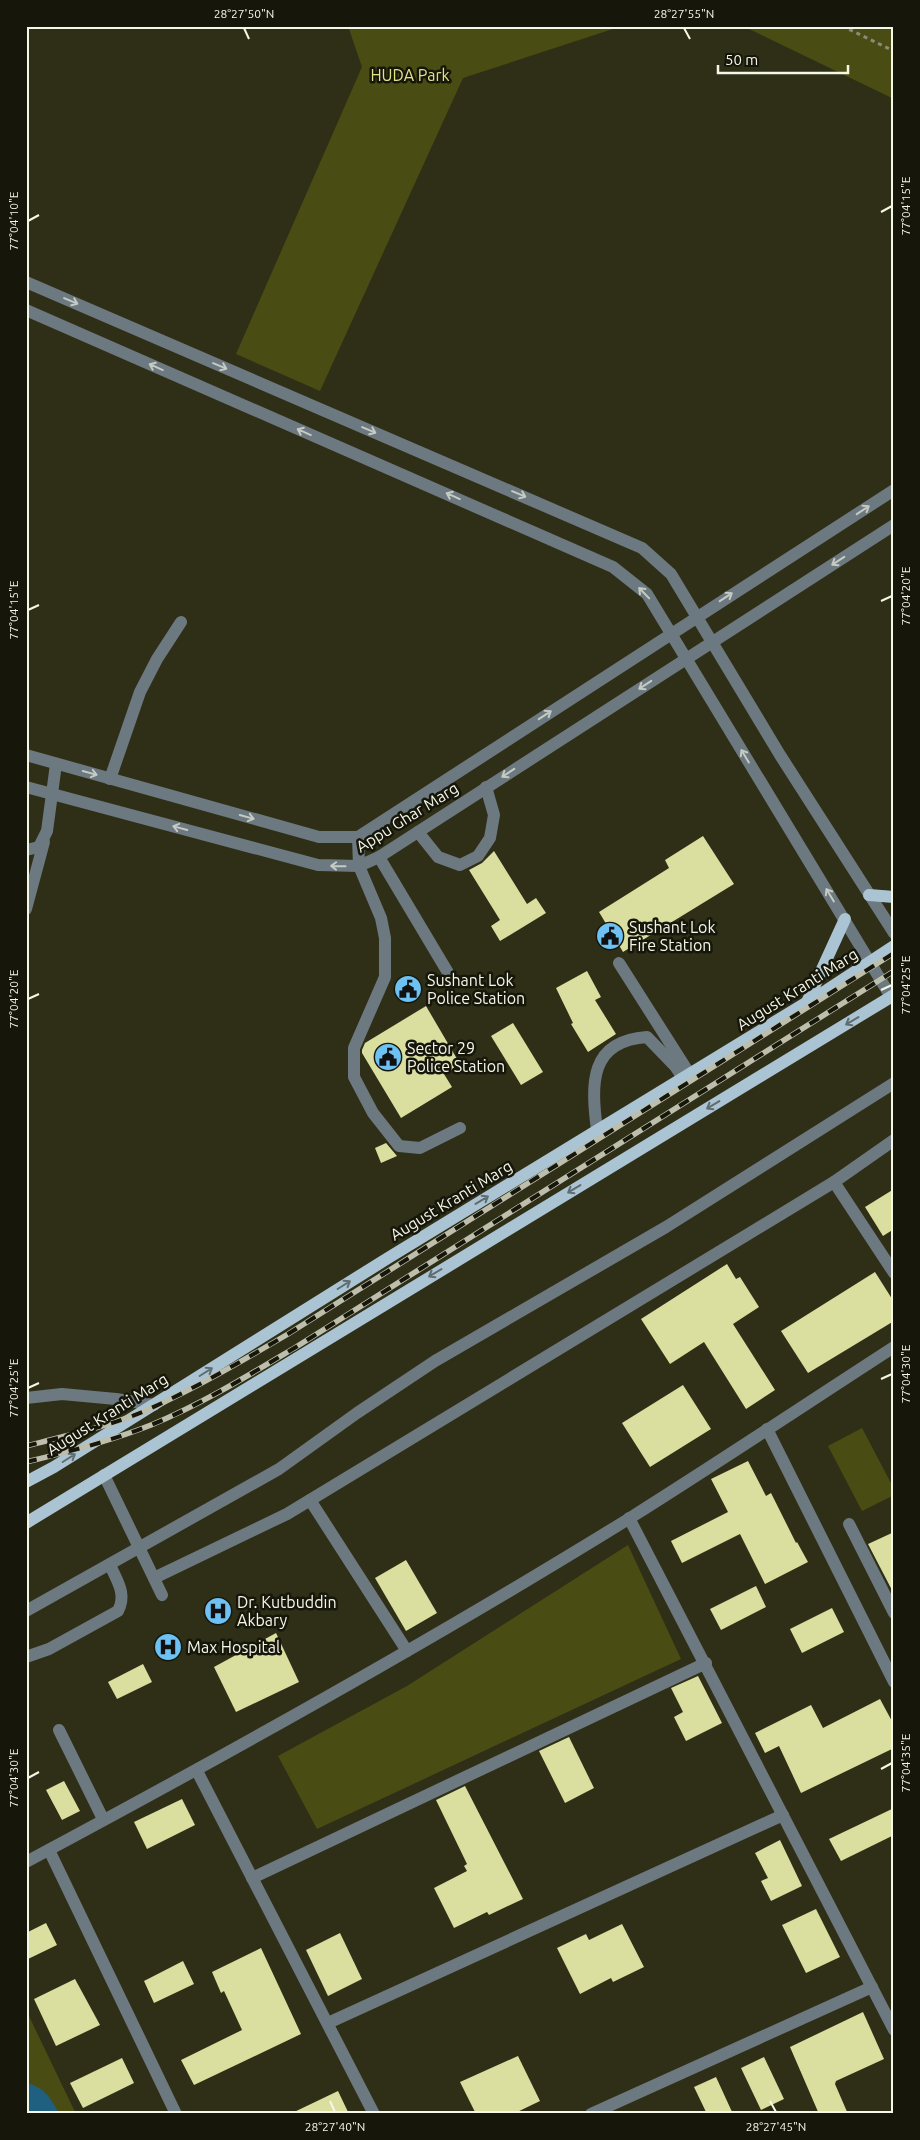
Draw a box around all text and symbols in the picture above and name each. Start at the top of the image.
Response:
text: 28°27'50"N [214,7,274,20]
text: 28°27'55"N [654,7,714,20]
scale bar [718,42,848,74]
text: 50 m [725,51,758,68]
park label: HUDA Park [370,66,450,84]
text: 77°04'15"E [899,176,912,235]
text: 77°04'10"E [7,191,20,250]
one-way arrow [63,297,78,307]
one-way arrow [148,361,163,370]
one-way arrow [212,361,227,371]
one-way arrow [297,426,312,435]
one-way arrow [361,426,376,435]
one-way arrow [511,490,526,500]
one-way arrow [446,491,461,500]
one-way arrow [856,504,870,515]
one-way arrow [831,556,845,566]
text: 77°04'20"E [899,566,912,625]
text: 77°04'15"E [7,580,20,639]
one-way arrow [638,587,650,599]
one-way arrow [719,592,733,602]
one-way arrow [638,680,652,690]
one-way arrow [538,710,552,720]
one-way arrow [740,750,750,764]
one-way arrow [502,768,516,778]
one-way arrow [82,769,98,779]
street label: Appu Ghar Marg [353,778,461,856]
one-way arrow [238,812,254,822]
one-way arrow [173,823,189,833]
one-way arrow [330,862,346,871]
one-way arrow [824,889,834,903]
place label: Sushant Lok Fire Station [629,918,716,954]
public building icon: Sushant Lok Fire Station [595,921,625,951]
street label: August Kranti Marg [733,945,861,1033]
text: 77°04'25"E [899,955,912,1014]
text: 77°04'20"E [7,969,20,1028]
place label: Sushant Lok Police Station [427,971,525,1007]
public building icon: Sushant Lok Police Station [393,974,423,1004]
one-way arrow [846,1016,860,1026]
place label: Sector 29 Police Station [407,1039,505,1075]
public building icon: Sector 29 Police Station [373,1042,403,1072]
one-way arrow [707,1100,721,1110]
street label: August Kranti Marg [387,1156,515,1244]
one-way arrow [568,1185,582,1195]
one-way arrow [475,1195,489,1205]
one-way arrow [429,1269,443,1279]
one-way arrow [336,1280,350,1290]
text: 77°04'30"E [899,1344,912,1403]
text: 77°04'25"E [7,1358,20,1417]
one-way arrow [199,1366,213,1376]
street label: August Kranti Marg [43,1370,171,1458]
one-way arrow [61,1453,75,1463]
place label: Dr. Kutbuddin Akbary [237,1593,337,1629]
hospital icon: Dr. Kutbuddin Akbary [203,1596,233,1626]
hospital icon: Max Hospital [153,1632,183,1662]
place label: Max Hospital [187,1638,280,1656]
text: 77°04'35"E [899,1733,912,1792]
text: 77°04'30"E [7,1748,20,1807]
text: 28°27'40"N [305,2120,365,2133]
text: 28°27'45"N [746,2120,806,2133]

